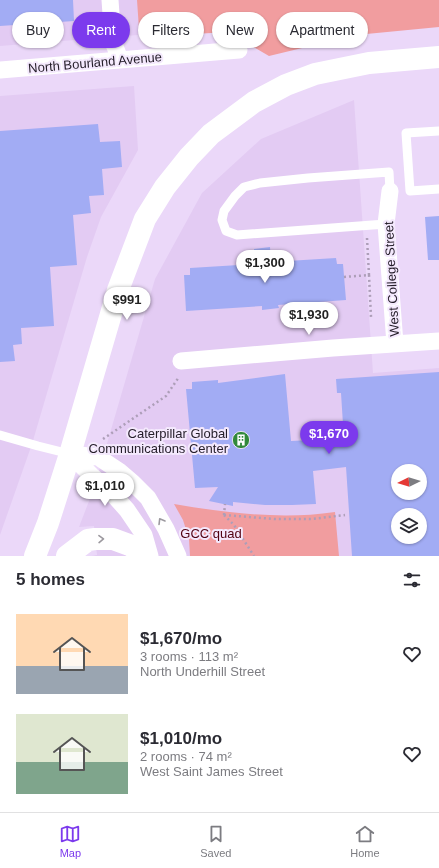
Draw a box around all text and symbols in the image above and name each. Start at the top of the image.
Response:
chip: Buy [12,12,64,48]
chip: Rent [72,12,130,48]
chip: Filters [138,12,204,48]
chip: New [212,12,268,48]
chip: Apartment [276,12,368,48]
street label: North Bourland Avenue [28,49,163,76]
street label: West College Street [381,221,402,337]
pin: $1,300 [232,250,298,284]
text: $1,300 [245,255,285,270]
pin: $991 [103,287,151,321]
text: $991 [113,292,141,307]
pin: $1,930 [276,302,342,336]
text: $1,930 [289,307,329,322]
pin: $1,670 [296,421,362,455]
place label: Caterpillar Global Communications Center [89,426,229,456]
text: $1,670 [309,426,349,441]
building icon: Caterpillar Global Communications Center [231,430,251,450]
north arrow [391,464,427,500]
map controls [391,464,427,544]
pin: $1,010 [72,473,138,507]
text: $1,010 [85,478,125,493]
button: layers [391,508,427,544]
one-way arrow [159,518,166,525]
park label: GCC quad [180,526,242,541]
one-way arrow [98,535,104,543]
icon: filters [401,569,423,591]
text: 5 homes [16,570,85,589]
text: $1,670/mo [140,629,222,648]
icon: home [48,630,96,678]
icon: heart [401,643,423,665]
text: 3 rooms · 113 m² [140,649,238,664]
text: North Underhill Street [140,664,265,679]
text: $1,010/mo [140,729,222,748]
icon: home [48,730,96,778]
icon: heart [401,743,423,765]
text: 2 rooms · 74 m² [140,749,232,764]
text: West Saint James Street [140,764,283,779]
tab: Map [59,823,81,859]
tab: Saved [200,823,231,859]
tab: Home [350,823,380,859]

